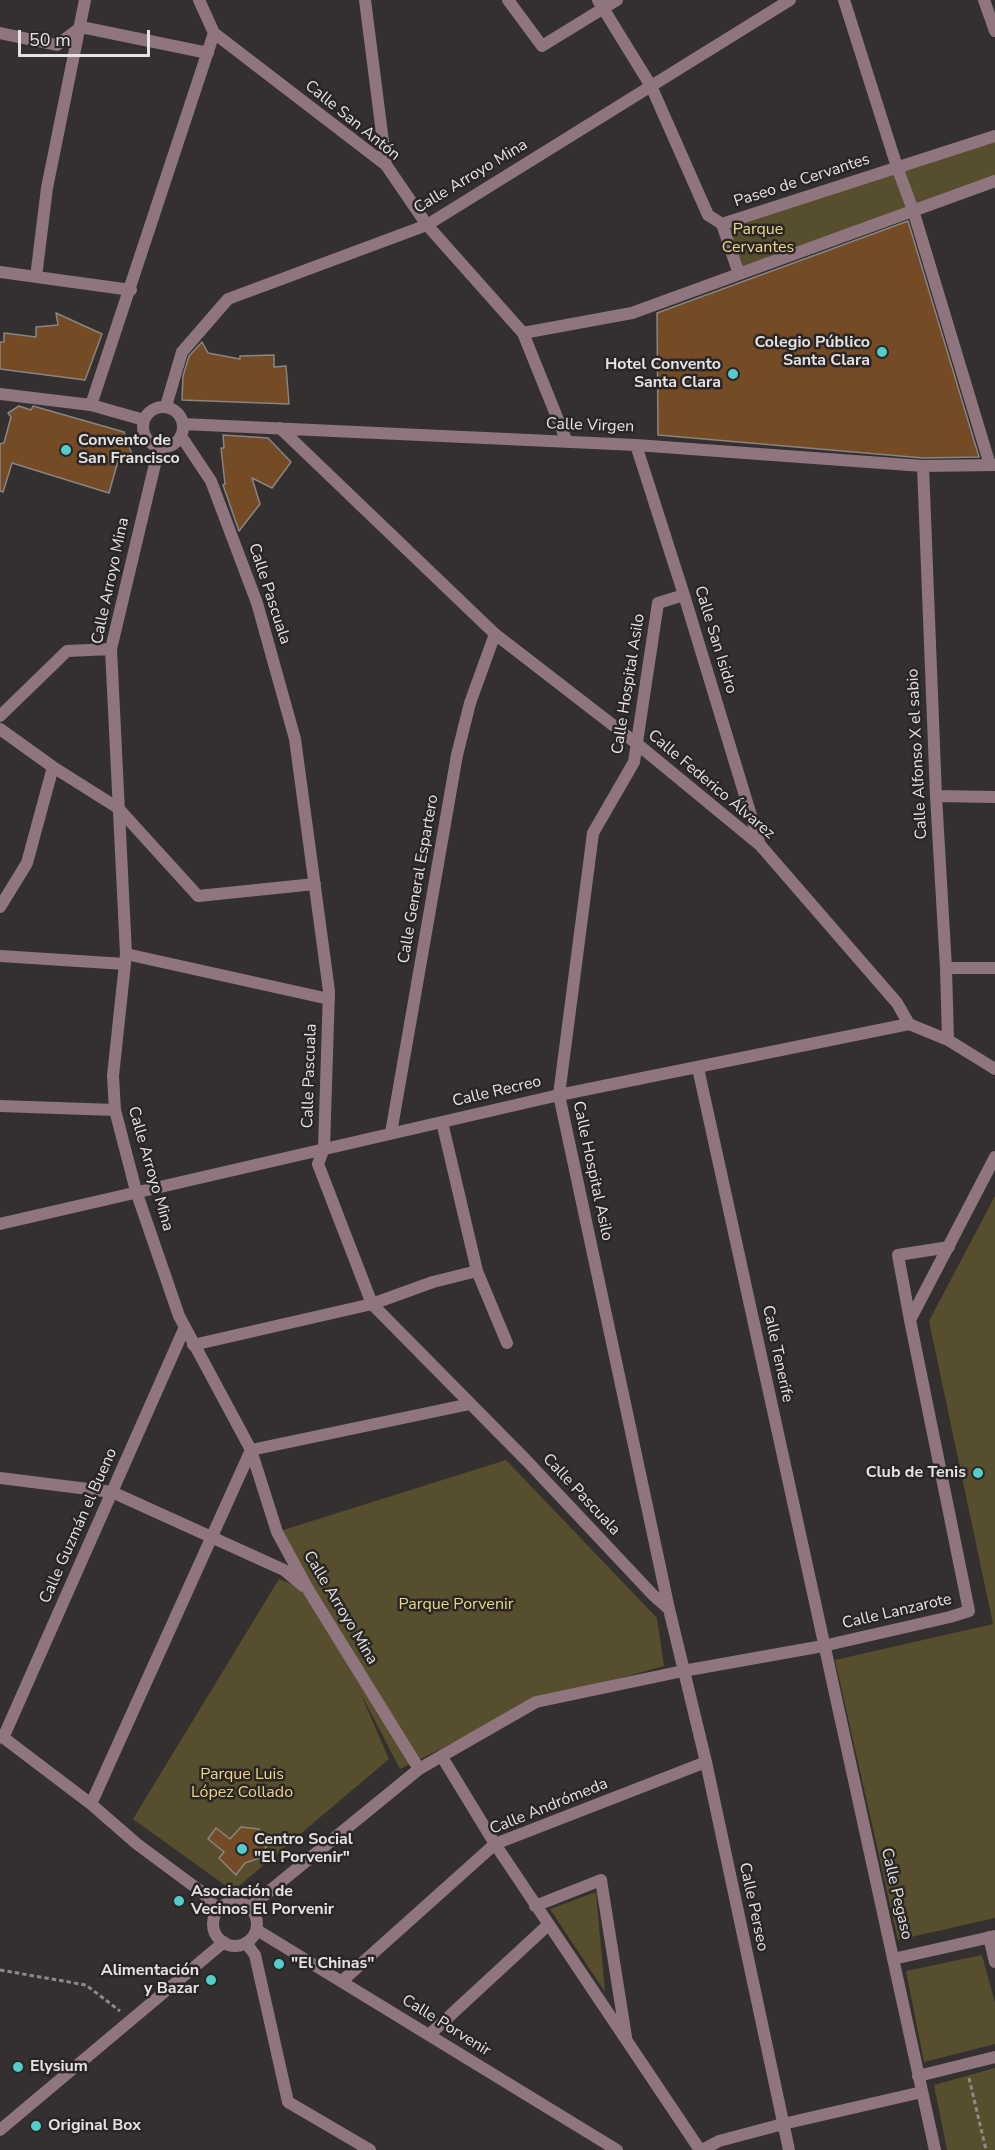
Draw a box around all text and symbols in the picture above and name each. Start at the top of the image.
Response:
scale bar [21,18,153,56]
text: 50 m [29,28,71,52]
street label: Calle San Antón [301,77,403,165]
street label: Calle Arroyo Mina [411,136,531,218]
street label: Paseo de Cervantes [732,150,872,212]
park label: Parque Cervantes [722,220,794,258]
place label: Colegio Público Santa Clara [755,333,870,371]
marker: Colegio Público Santa Clara [875,345,889,359]
place label: Hotel Convento Santa Clara [605,355,721,393]
marker: Hotel Convento Santa Clara [726,367,740,381]
street label: Calle Virgen [546,415,634,437]
place label: Convento de San Francisco [78,431,180,469]
marker: Convento de San Francisco [59,443,73,457]
street label: Calle Arroyo Mina [88,516,134,646]
street label: Calle Pascuala [244,541,294,647]
street label: Calle San Isidro [689,584,741,696]
street label: Calle Hospital Asilo [608,612,650,756]
street label: Calle Alfonso X el sabio [904,668,932,840]
street label: Calle Federico Álvarez [644,726,778,844]
street label: Calle General Espartero [395,793,443,965]
street label: Calle Pascuala [299,1023,321,1129]
street label: Calle Recreo [451,1072,543,1112]
street label: Calle Hospital Asilo [568,1099,616,1243]
street label: Calle Arroyo Mina [123,1104,177,1234]
street label: Calle Tenerife [757,1304,797,1404]
street label: Calle Guzmán el Bueno [36,1445,122,1607]
street label: Calle Pascuala [538,1450,624,1540]
place label: Club de Tenis [866,1463,966,1483]
marker: Club de Tenis [971,1466,985,1480]
street label: Calle Arroyo Mina [299,1548,381,1668]
street label: Calle Lanzarote [841,1590,953,1634]
park label: Parque Porvenir [399,1595,513,1615]
park label: Parque Luis López Collado [191,1765,293,1803]
street label: Calle Andrómeda [487,1775,611,1839]
place label: Centro Social "El Porvenir" [254,1830,353,1868]
marker: Centro Social "El Porvenir" [235,1842,249,1856]
street label: Calle Pegaso [876,1846,916,1942]
street label: Calle Perseo [734,1861,772,1953]
place label: Asociación de Vecinos El Porvenir [191,1882,334,1920]
marker: Asociación de Vecinos El Porvenir [172,1894,186,1908]
place label: "El Chinas" [291,1954,375,1974]
marker: "El Chinas" [272,1957,286,1971]
place label: Alimentación y Bazar [101,1961,199,1999]
marker: Alimentación y Bazar [204,1973,218,1987]
street label: Calle Porvenir [398,1991,494,2061]
place label: Elysium [30,2057,88,2077]
marker: Elysium [11,2060,25,2074]
place label: Original Box [48,2116,141,2136]
marker: Original Box [29,2119,43,2133]

